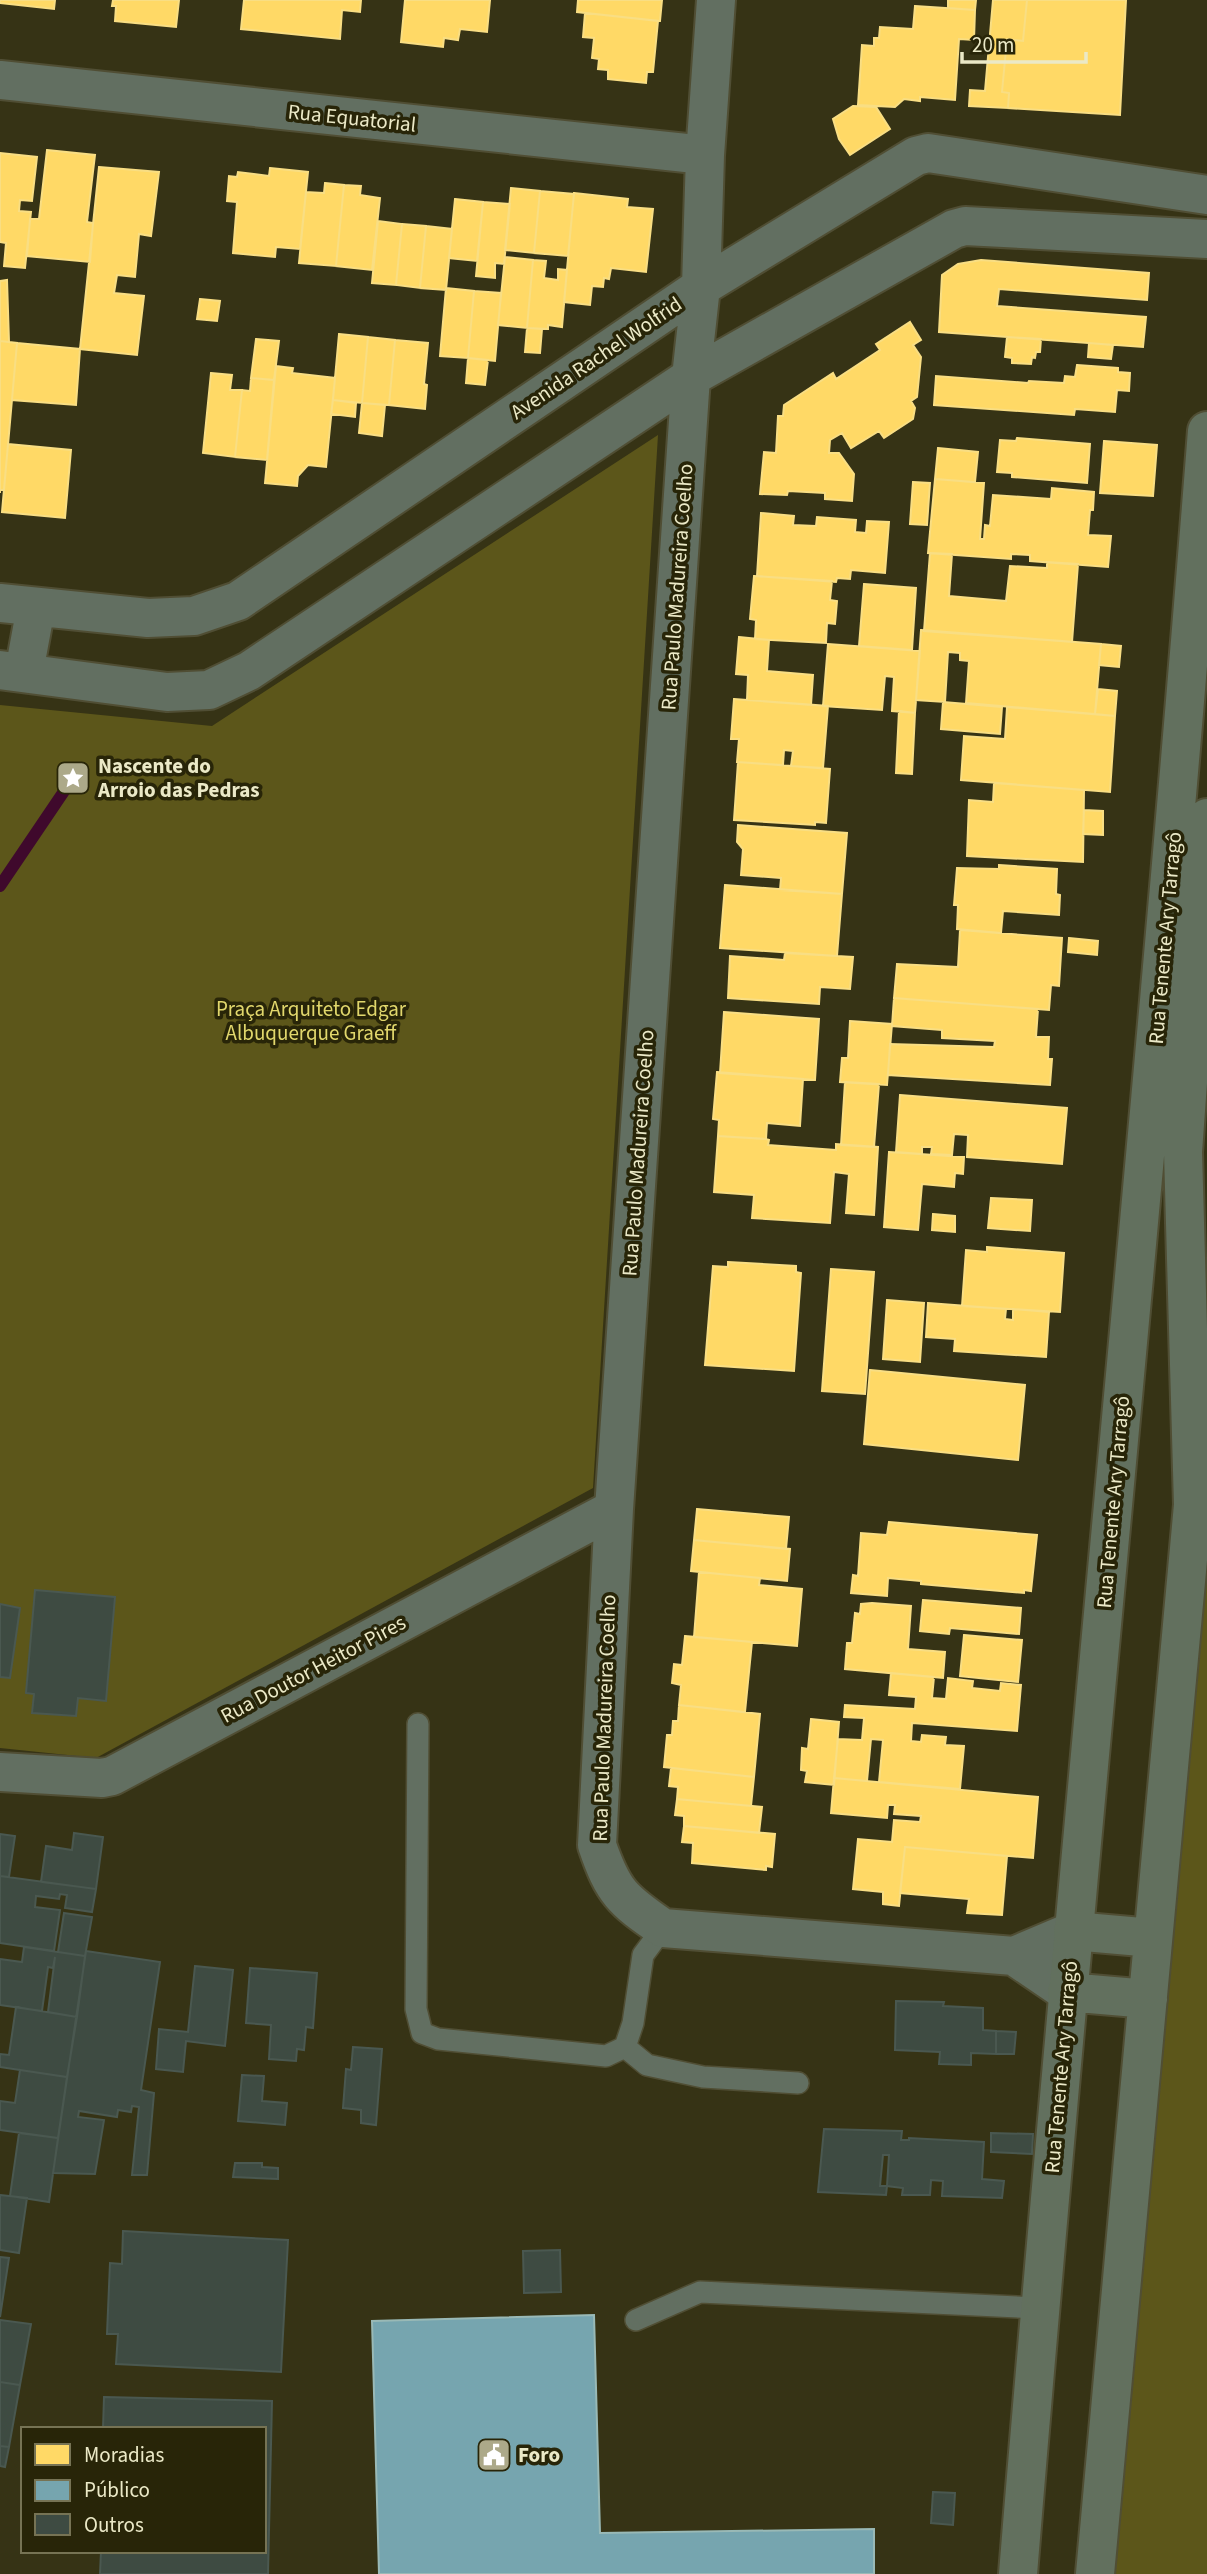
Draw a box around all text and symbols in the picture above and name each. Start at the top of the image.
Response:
scale bar [962,21,1086,65]
text: 20 m [972,30,1014,60]
street label: Rua Equatorial [286,96,418,140]
street label: Avenida Rachel Wolfrid [504,289,688,427]
street label: Rua Paulo Madureira Coelho [653,463,701,711]
place label: Nascente do Arroio das Pedras [97,751,260,805]
place icon: Nascente do Arroio das Pedras [54,759,92,797]
street label: Rua Tenente Ary Tarragô [1141,831,1189,1045]
park label: Praça Arquiteto Edgar Albuquerque Graeff [216,994,407,1048]
street label: Rua Paulo Madureira Coelho [614,1029,662,1277]
street label: Rua Tenente Ary Tarragô [1089,1395,1137,1609]
street label: Rua Paulo Madureira Coelho [585,1594,623,1842]
street label: Rua Doutor Heitor Pires [215,1607,411,1731]
street label: Rua Tenente Ary Tarragô [1037,1960,1085,2174]
legend [21,2427,266,2553]
public building icon: Foro [475,2436,513,2474]
text: Moradias [84,2440,164,2470]
place label: Foro [518,2440,560,2470]
text: Público [84,2475,150,2505]
text: Outros [84,2510,144,2540]

